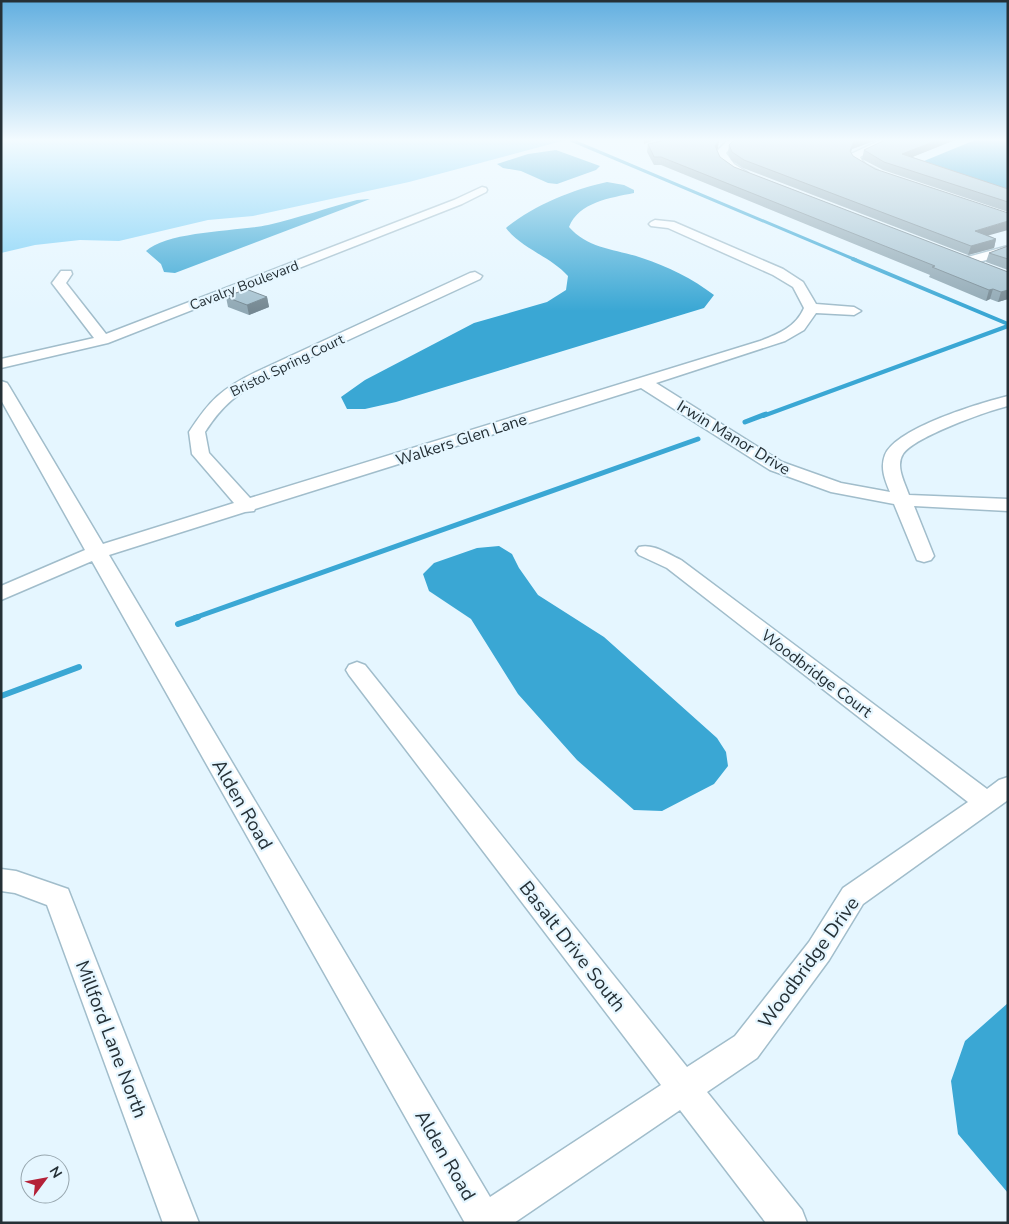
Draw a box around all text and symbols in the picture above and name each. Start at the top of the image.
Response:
street label: Cavalry Boulevard [187,256,302,315]
street label: Bristol Spring Court [227,330,347,401]
street label: Irwin Manor Drive [673,395,794,480]
street label: Walkers Glen Lane [393,408,530,471]
street label: Woodbridge Court [756,625,877,723]
street label: Alden Road [206,755,279,854]
street label: Basalt Drive South [513,876,632,1017]
street label: Woodbridge Drive [752,892,865,1034]
street label: Millford Lane North [69,957,153,1122]
street label: Alden Road [409,1106,482,1205]
north arrow [20,1154,70,1204]
text: N [45,1163,66,1182]

